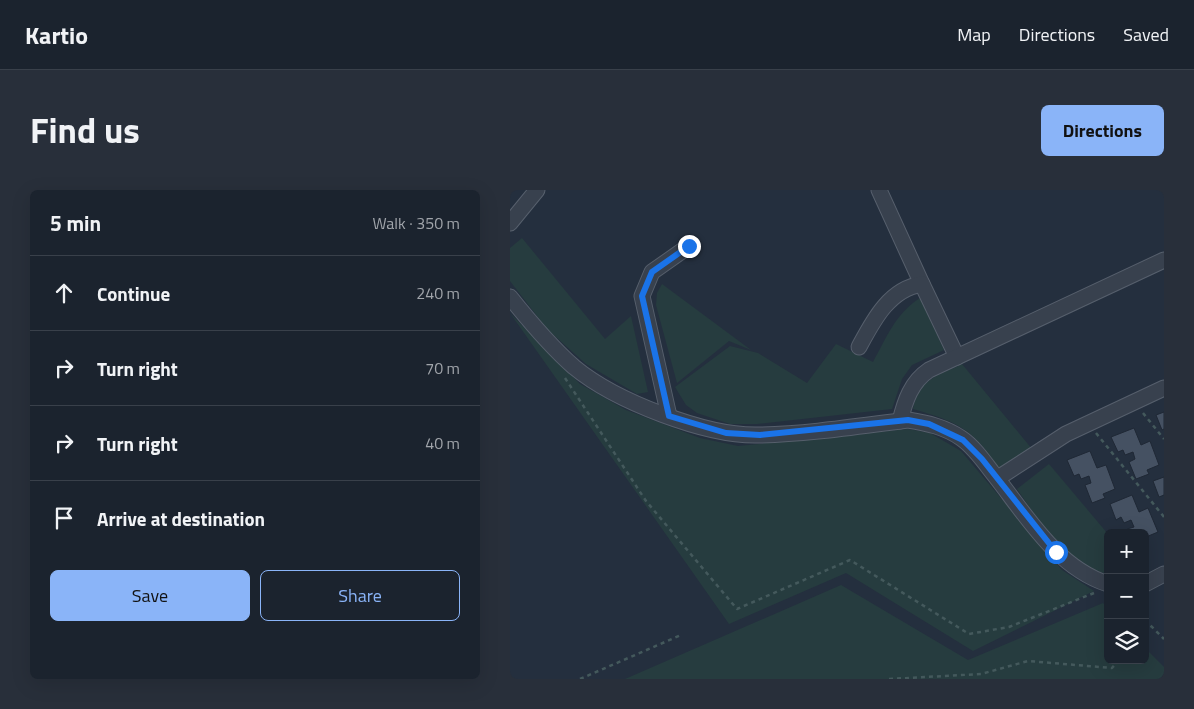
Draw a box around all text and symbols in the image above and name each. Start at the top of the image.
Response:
text: Kartio [25,17,88,53]
text: Map [957,21,991,48]
text: Directions [1019,21,1095,48]
text: Saved [1123,21,1169,48]
text: Find us [30,103,140,157]
button: Directions [1041,105,1164,156]
text: 5 min [50,207,101,239]
text: Walk · 350 m [372,211,460,235]
route end [678,235,701,258]
icon: ahead [50,279,78,307]
text: Continue [97,279,170,308]
text: 240 m [416,281,460,305]
icon: right [50,354,78,382]
text: Turn right [97,354,178,383]
text: 70 m [425,356,460,380]
icon: right [50,429,78,457]
text: Turn right [97,429,178,458]
text: 40 m [425,431,460,455]
icon: arrive [50,504,78,532]
text: Arrive at destination [97,504,265,533]
map controls [1104,529,1149,664]
button: + [1104,529,1149,574]
route start [1045,541,1068,564]
button: Save [50,570,250,621]
button: Share [260,570,460,621]
button: − [1104,574,1149,619]
button: layers [1104,619,1149,664]

